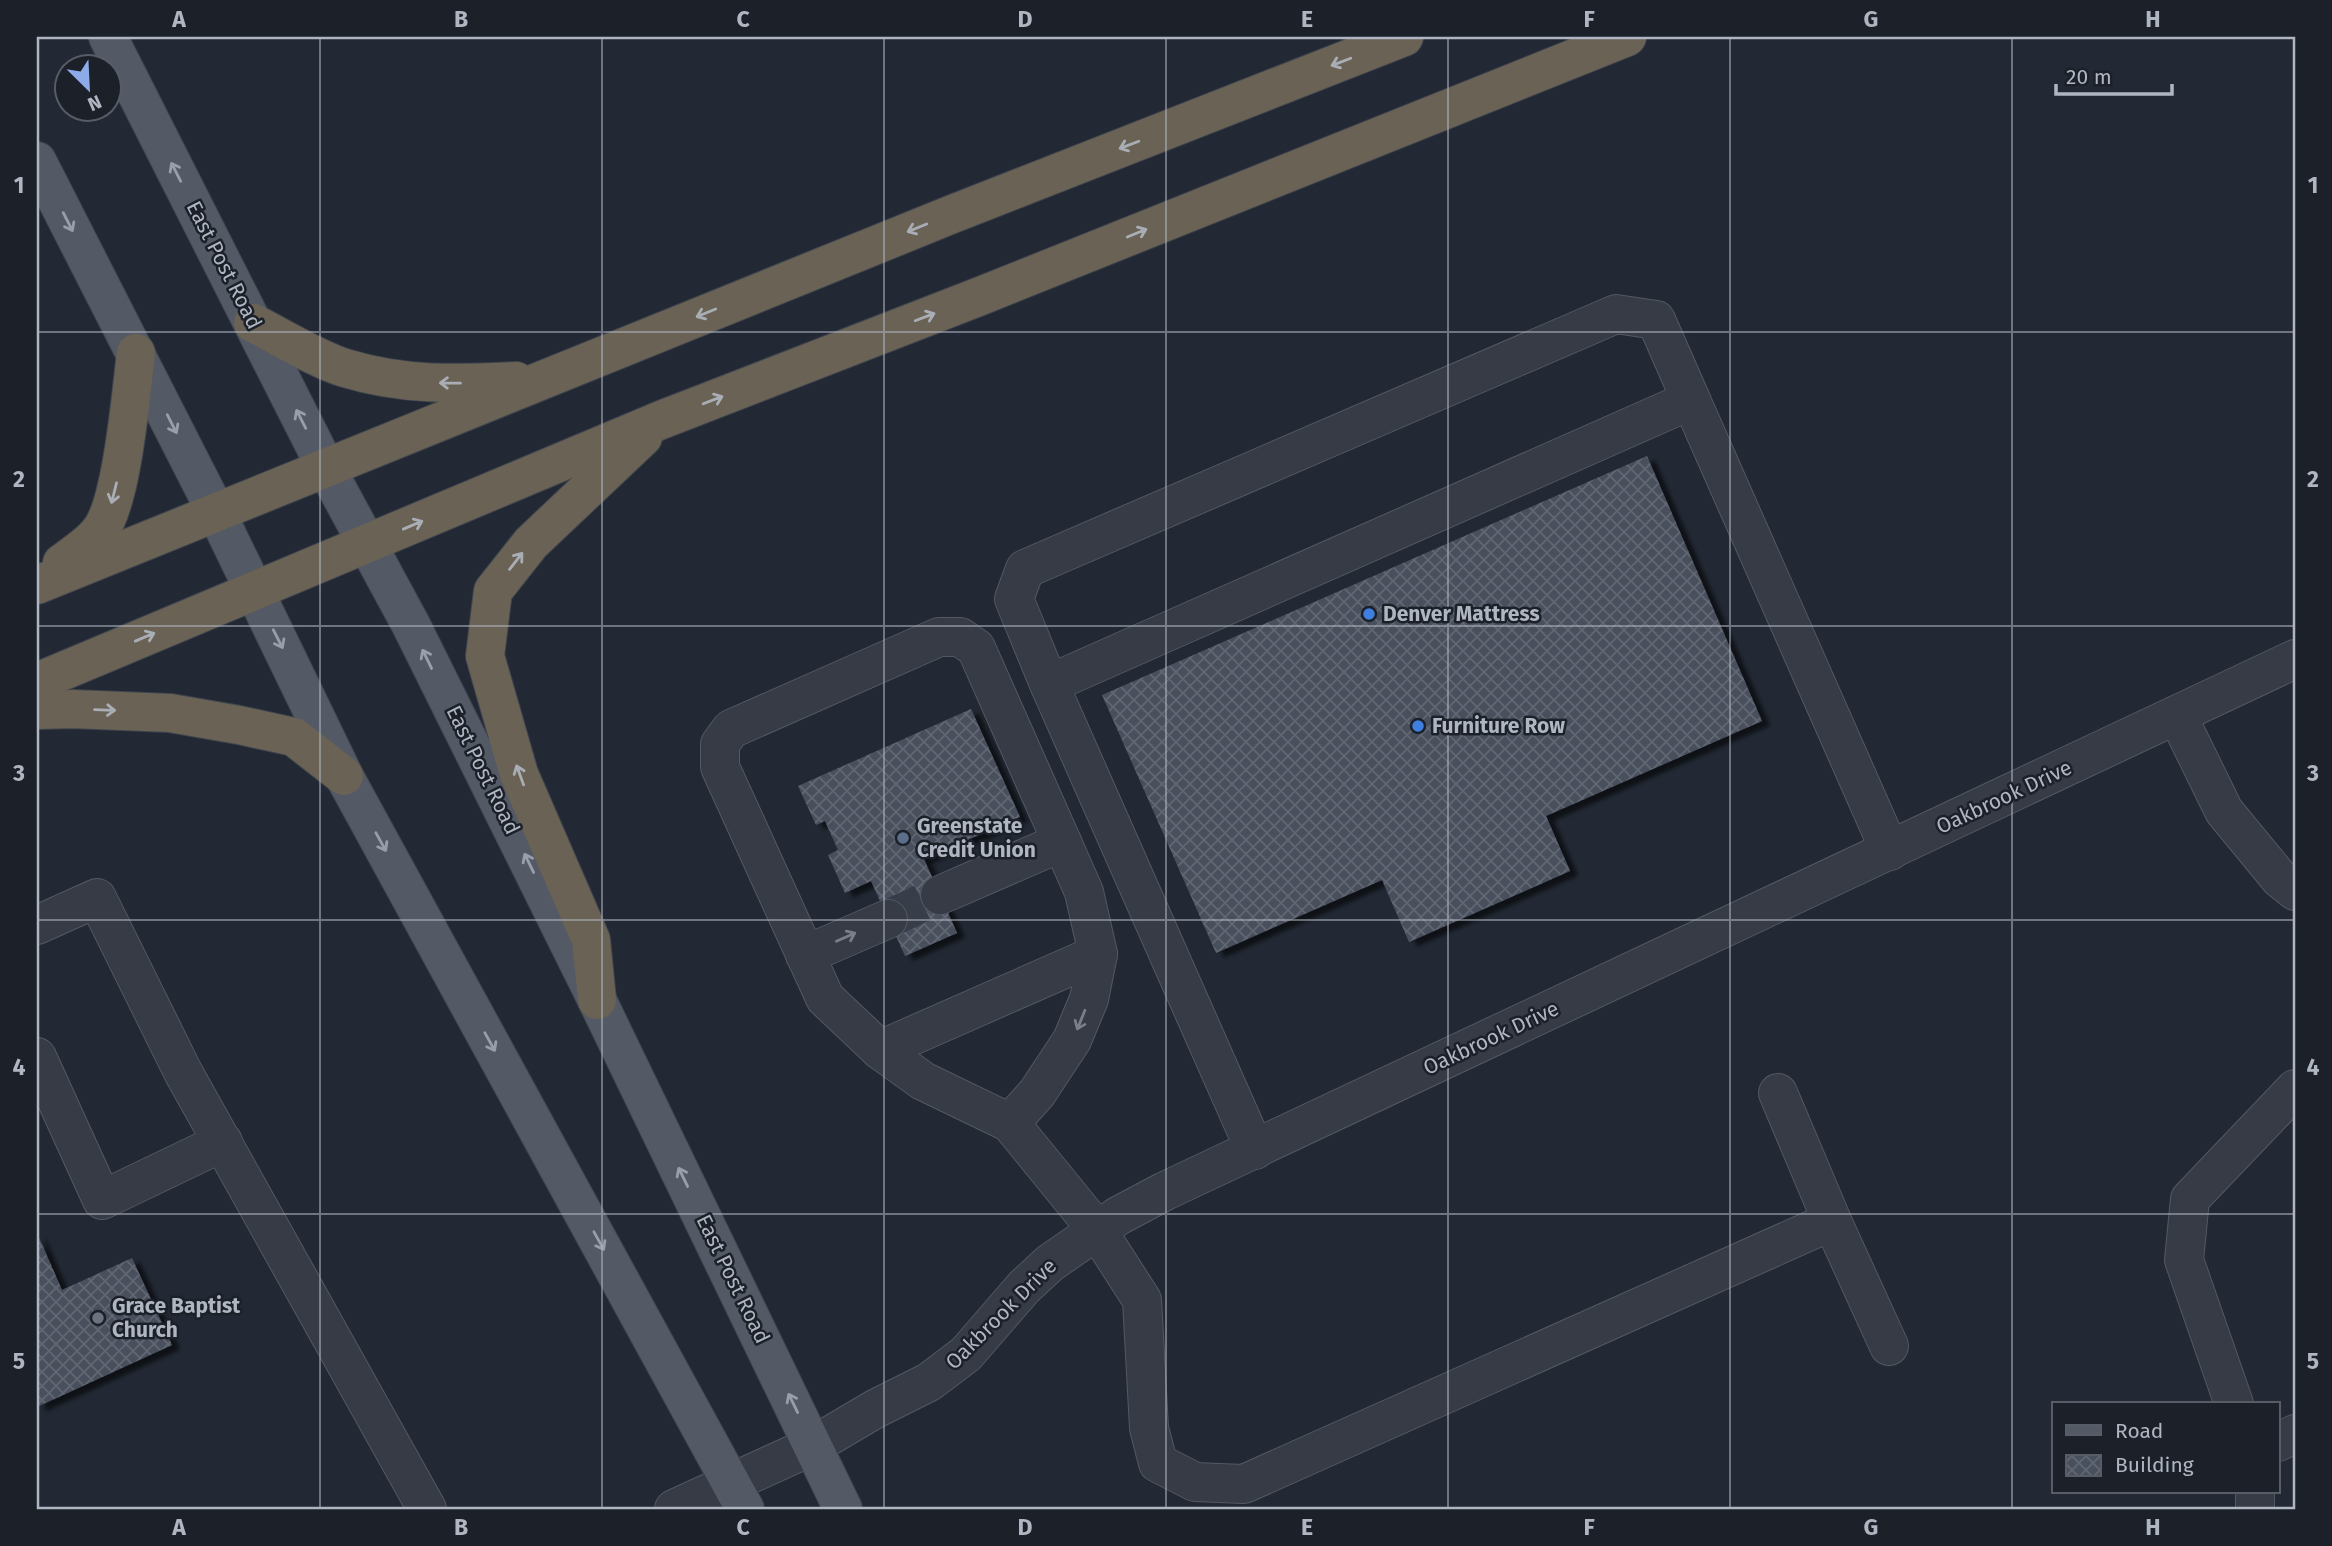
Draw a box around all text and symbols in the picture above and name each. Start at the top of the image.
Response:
text: A [171,5,186,33]
text: B [454,5,468,33]
text: C [736,5,750,33]
text: D [1018,5,1033,33]
text: E [1301,5,1313,33]
text: F [1583,5,1595,33]
text: G [1864,5,1878,33]
text: H [2145,5,2161,33]
north arrow [52,52,122,122]
scale bar [2056,52,2171,96]
one-way arrow [1330,56,1352,69]
text: 20 m [2066,64,2112,90]
text: N [84,90,105,116]
one-way arrow [1119,139,1140,152]
one-way arrow [169,162,183,183]
text: 1 [14,171,24,199]
text: 1 [2308,171,2318,199]
street label: East Post Road [181,197,267,333]
one-way arrow [61,211,75,231]
one-way arrow [907,222,929,235]
one-way arrow [1125,226,1147,239]
one-way arrow [696,307,718,320]
one-way arrow [914,310,936,322]
one-way arrow [439,376,462,390]
one-way arrow [702,392,724,405]
one-way arrow [294,409,308,429]
one-way arrow [165,413,179,434]
text: 2 [13,465,25,493]
text: 2 [2307,465,2319,493]
one-way arrow [107,481,120,504]
one-way arrow [402,517,423,530]
one-way arrow [509,553,524,571]
place label: Denver Mattress [1383,601,1540,627]
marker: Denver Mattress [1361,606,1377,622]
one-way arrow [272,628,286,649]
one-way arrow [134,630,155,643]
one-way arrow [420,649,434,670]
street label: East Post Road [441,701,525,839]
one-way arrow [93,703,116,716]
place label: Furniture Row [1432,713,1565,739]
marker: Furniture Row [1410,718,1426,734]
street label: Oakbrook Drive [1932,754,2076,840]
text: 3 [12,759,25,787]
text: 3 [2306,759,2319,787]
one-way arrow [513,765,525,787]
place label: Greenstate Credit Union [917,813,1036,863]
marker: Greenstate Credit Union [895,830,911,846]
one-way arrow [375,831,388,852]
one-way arrow [521,853,535,873]
one-way arrow [835,930,857,943]
street label: Oakbrook Drive [1419,995,1563,1081]
one-way arrow [1073,1009,1086,1031]
one-way arrow [484,1031,497,1052]
text: 4 [13,1053,26,1081]
text: 4 [2307,1053,2320,1081]
one-way arrow [676,1167,689,1188]
street label: East Post Road [691,1210,775,1348]
one-way arrow [592,1231,606,1251]
street label: Oakbrook Drive [940,1253,1062,1375]
place label: Grace Baptist Church [112,1293,241,1343]
marker: Grace Baptist Church [90,1310,106,1326]
text: 5 [13,1347,25,1375]
text: 5 [2307,1347,2319,1375]
one-way arrow [786,1393,800,1414]
legend [2052,1402,2280,1494]
text: Road [2115,1418,2163,1444]
text: Building [2115,1452,2194,1478]
text: A [171,1513,186,1541]
text: B [454,1513,468,1541]
text: C [736,1513,750,1541]
text: D [1018,1513,1033,1541]
text: E [1301,1513,1313,1541]
text: F [1583,1513,1595,1541]
text: G [1864,1513,1878,1541]
text: H [2145,1513,2161,1541]

